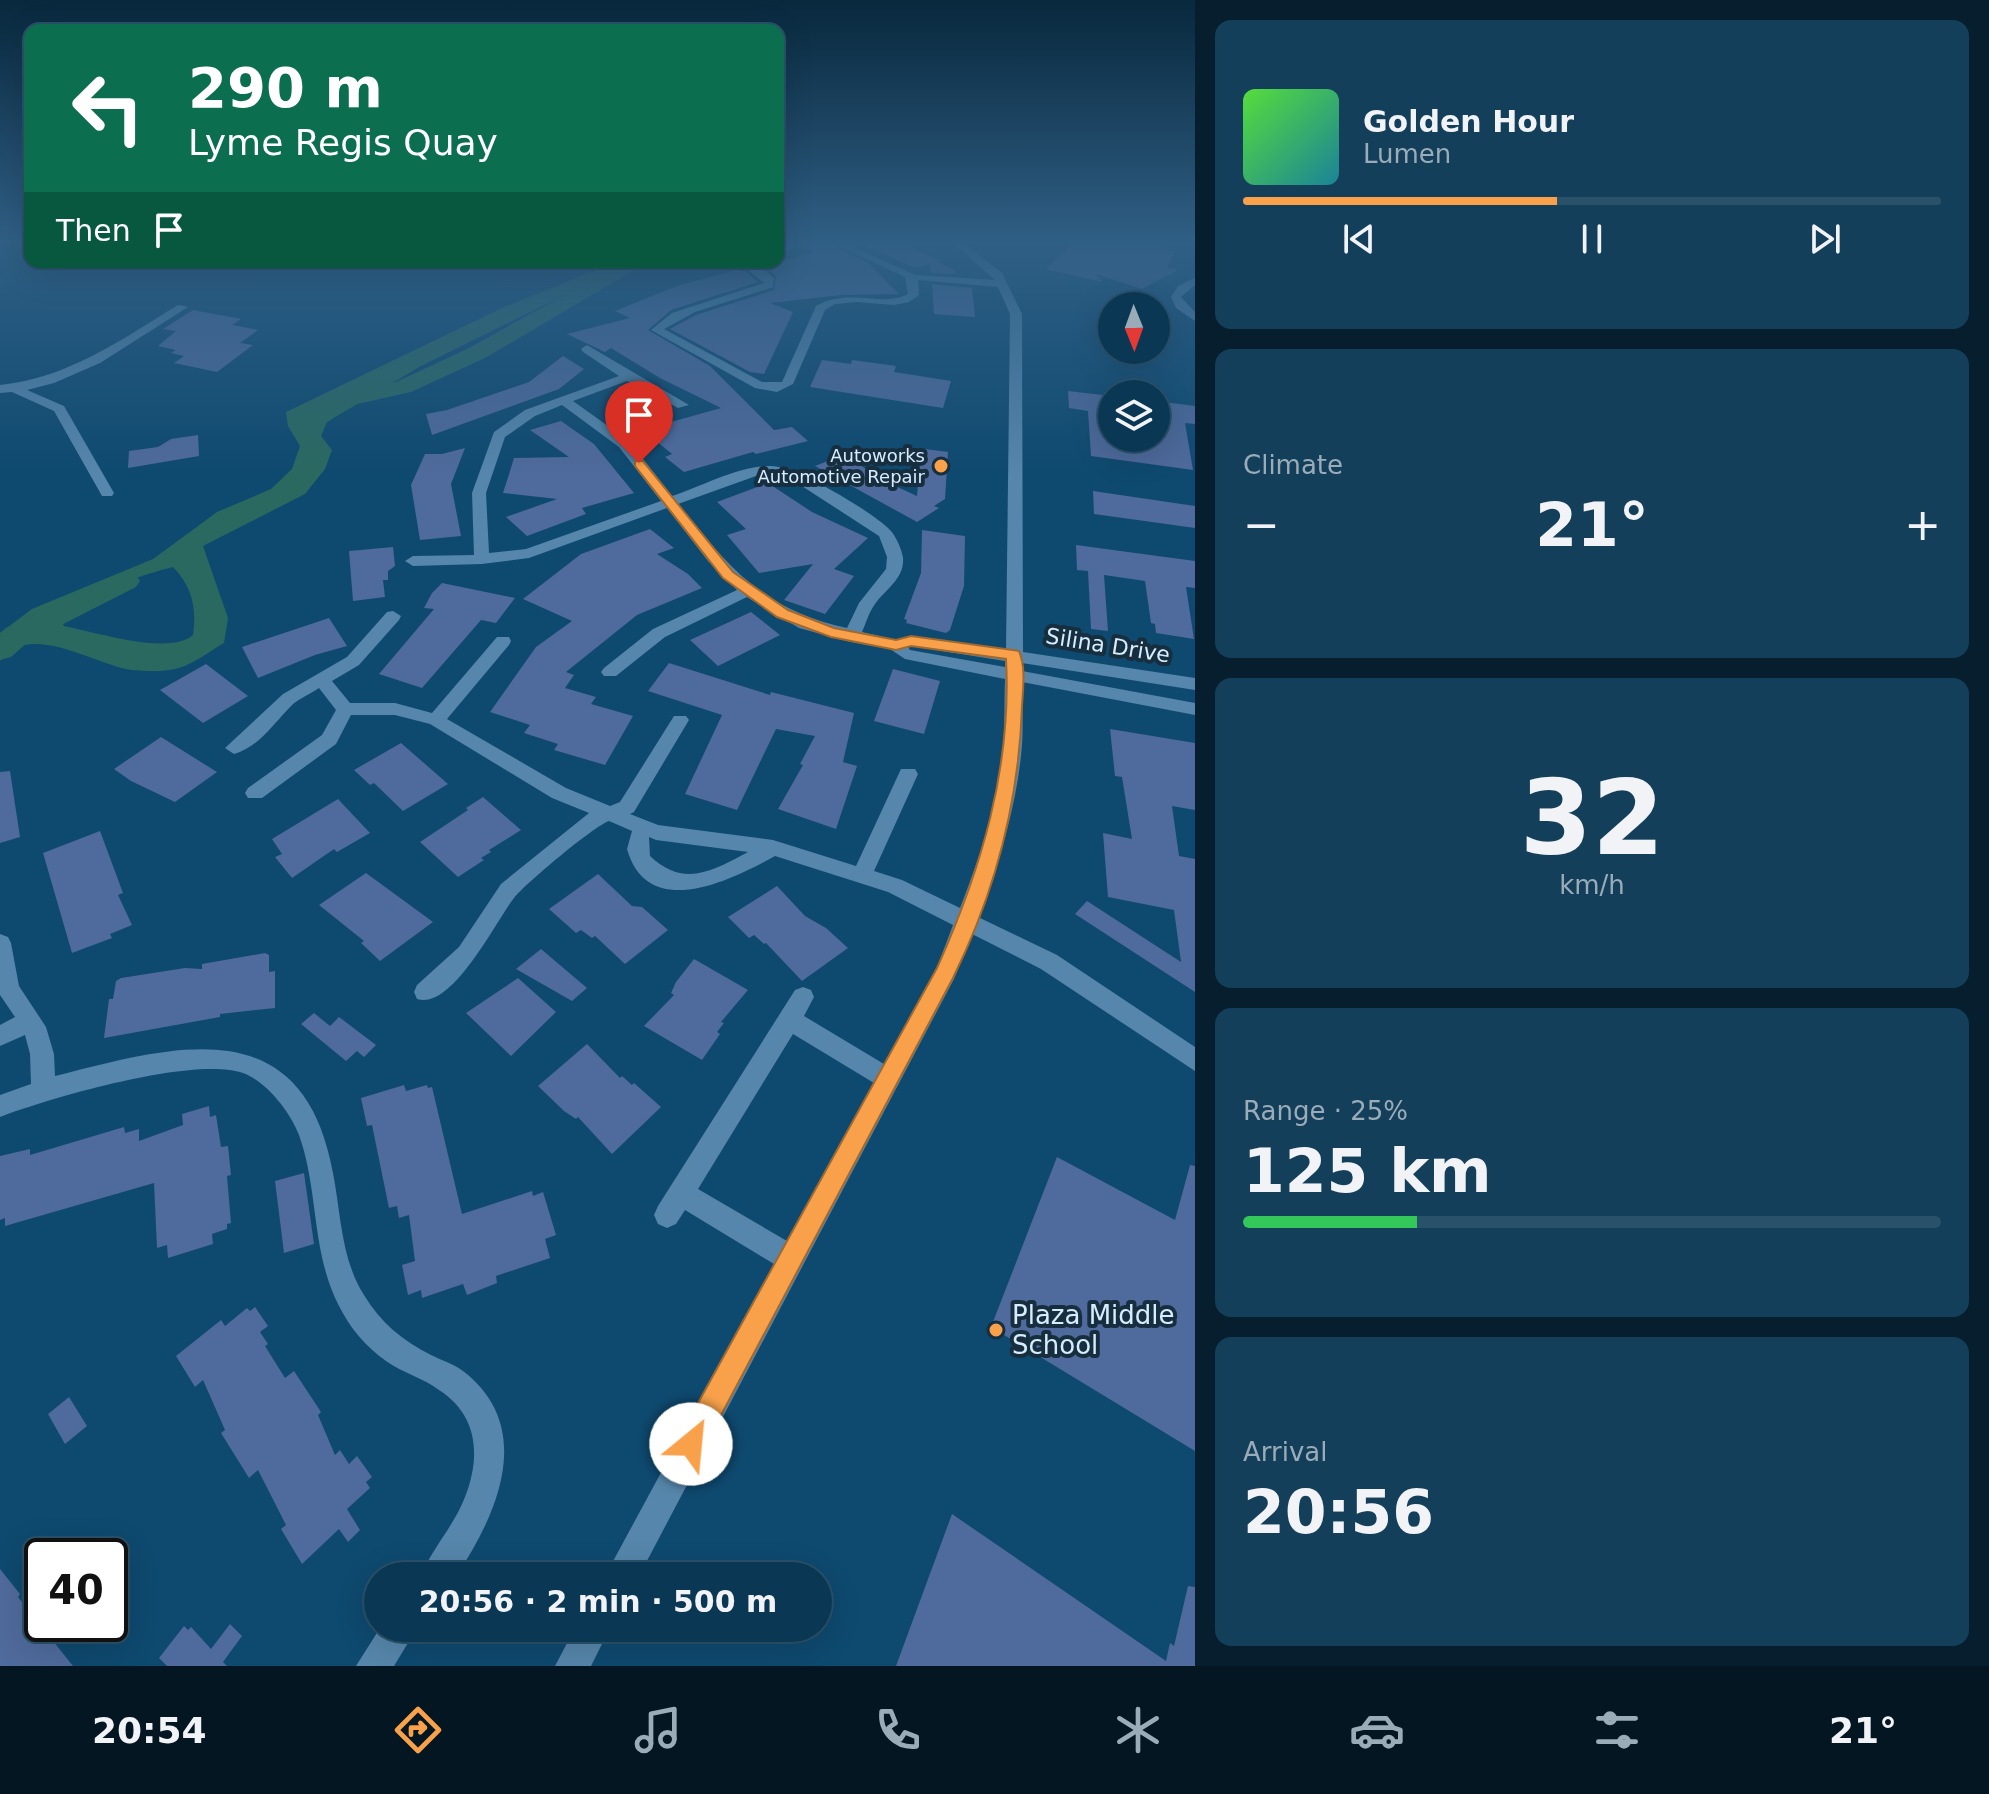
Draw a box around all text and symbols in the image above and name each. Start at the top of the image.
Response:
text: 290 m [188,55,383,120]
icon: left [56,56,160,160]
text: Golden Hour [1363,104,1574,139]
text: Lyme Regis Quay [188,122,498,163]
text: Lumen [1363,139,1451,169]
icon: arrive [147,208,191,252]
text: Then [56,213,131,248]
icon: previous [1337,217,1381,261]
icon: pause [1570,217,1614,261]
icon: next [1803,217,1847,261]
north arrow [1098,292,1170,364]
map controls [1098,292,1170,452]
button: layers [1098,380,1170,452]
pin [605,381,673,463]
icon: arrive [617,393,661,437]
place label: Autoworks Automotive Repair [758,445,926,487]
text: Climate [1243,450,1343,480]
marker: Autoworks Automotive Repair [932,457,950,475]
text: 21° [1535,490,1649,560]
text: − [1243,499,1280,550]
text: + [1904,499,1941,550]
street label: Silina Drive [1044,623,1172,668]
text: 32 [1520,757,1664,879]
text: km/h [1559,870,1625,900]
text: Range · 25% [1243,1096,1408,1126]
text: 125 km [1243,1136,1492,1206]
place label: Plaza Middle School [1012,1300,1175,1360]
marker: Plaza Middle School [987,1321,1005,1339]
position arrow [649,1402,733,1486]
text: Arrival [1243,1437,1327,1467]
text: 20:56 [1243,1477,1434,1547]
speed limit sign: 40 [24,1538,128,1642]
text: 20:56 · 2 min · 500 m [419,1584,777,1619]
icon: directions [390,1702,446,1758]
icon: music [630,1702,686,1758]
icon: phone [870,1702,926,1758]
icon: climate [1110,1702,1166,1758]
icon: car [1349,1702,1405,1758]
icon: filters [1589,1702,1645,1758]
text: 20:54 [92,1710,206,1751]
text: 21° [1829,1710,1897,1751]

